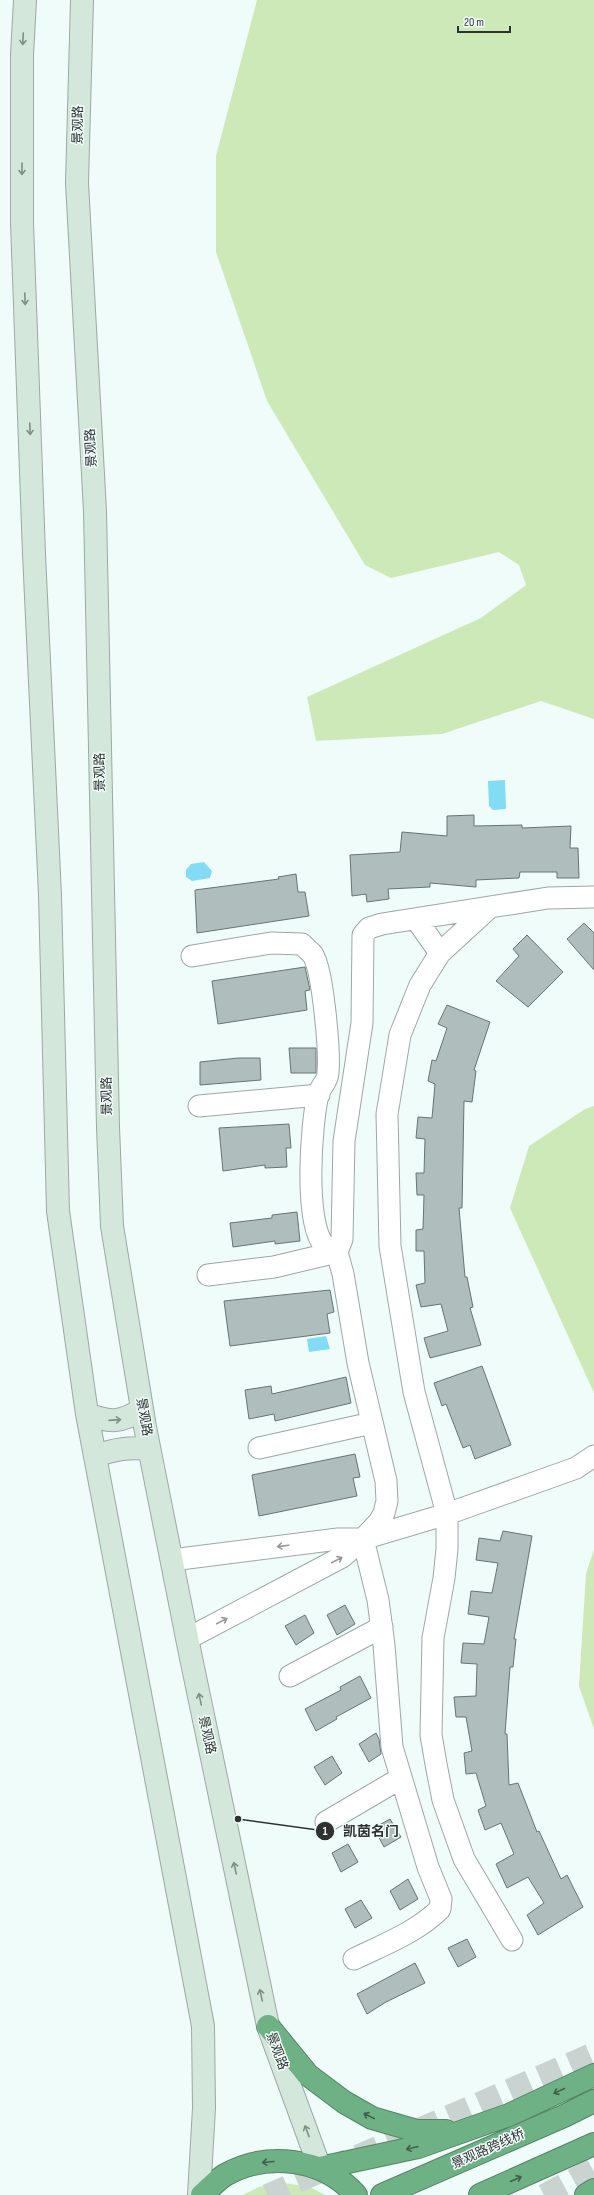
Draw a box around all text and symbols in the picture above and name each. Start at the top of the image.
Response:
scale bar [458,8,510,34]
text: 20 m [464,15,484,30]
one-way arrow [20,32,27,45]
street label: 景观路 [70,105,86,145]
one-way arrow [18,162,26,175]
one-way arrow [21,292,29,305]
one-way arrow [26,422,33,435]
street label: 景观路 [82,428,100,468]
street label: 景观路 [92,752,108,792]
street label: 景观路 [99,1076,115,1116]
street label: 景观路 [133,1396,155,1438]
one-way arrow [108,1416,121,1423]
one-way arrow [277,1542,290,1550]
one-way arrow [331,1556,343,1564]
one-way arrow [216,1617,228,1624]
one-way arrow [195,1693,203,1706]
street label: 景观路 [195,1714,219,1756]
callout: 凯茵名门 [315,1818,407,1844]
text: 凯茵名门 [343,1823,399,1840]
text: 1 [323,1824,328,1839]
one-way arrow [230,1862,238,1875]
one-way arrow [257,1989,265,2002]
street label: 景观路 [263,2030,291,2072]
one-way arrow [553,2088,565,2095]
one-way arrow [363,2112,375,2119]
one-way arrow [302,2126,310,2138]
street label: 景观路跨线桥 [449,2126,527,2172]
one-way arrow [406,2145,419,2153]
one-way arrow [262,2158,275,2165]
one-way arrow [510,2175,522,2182]

